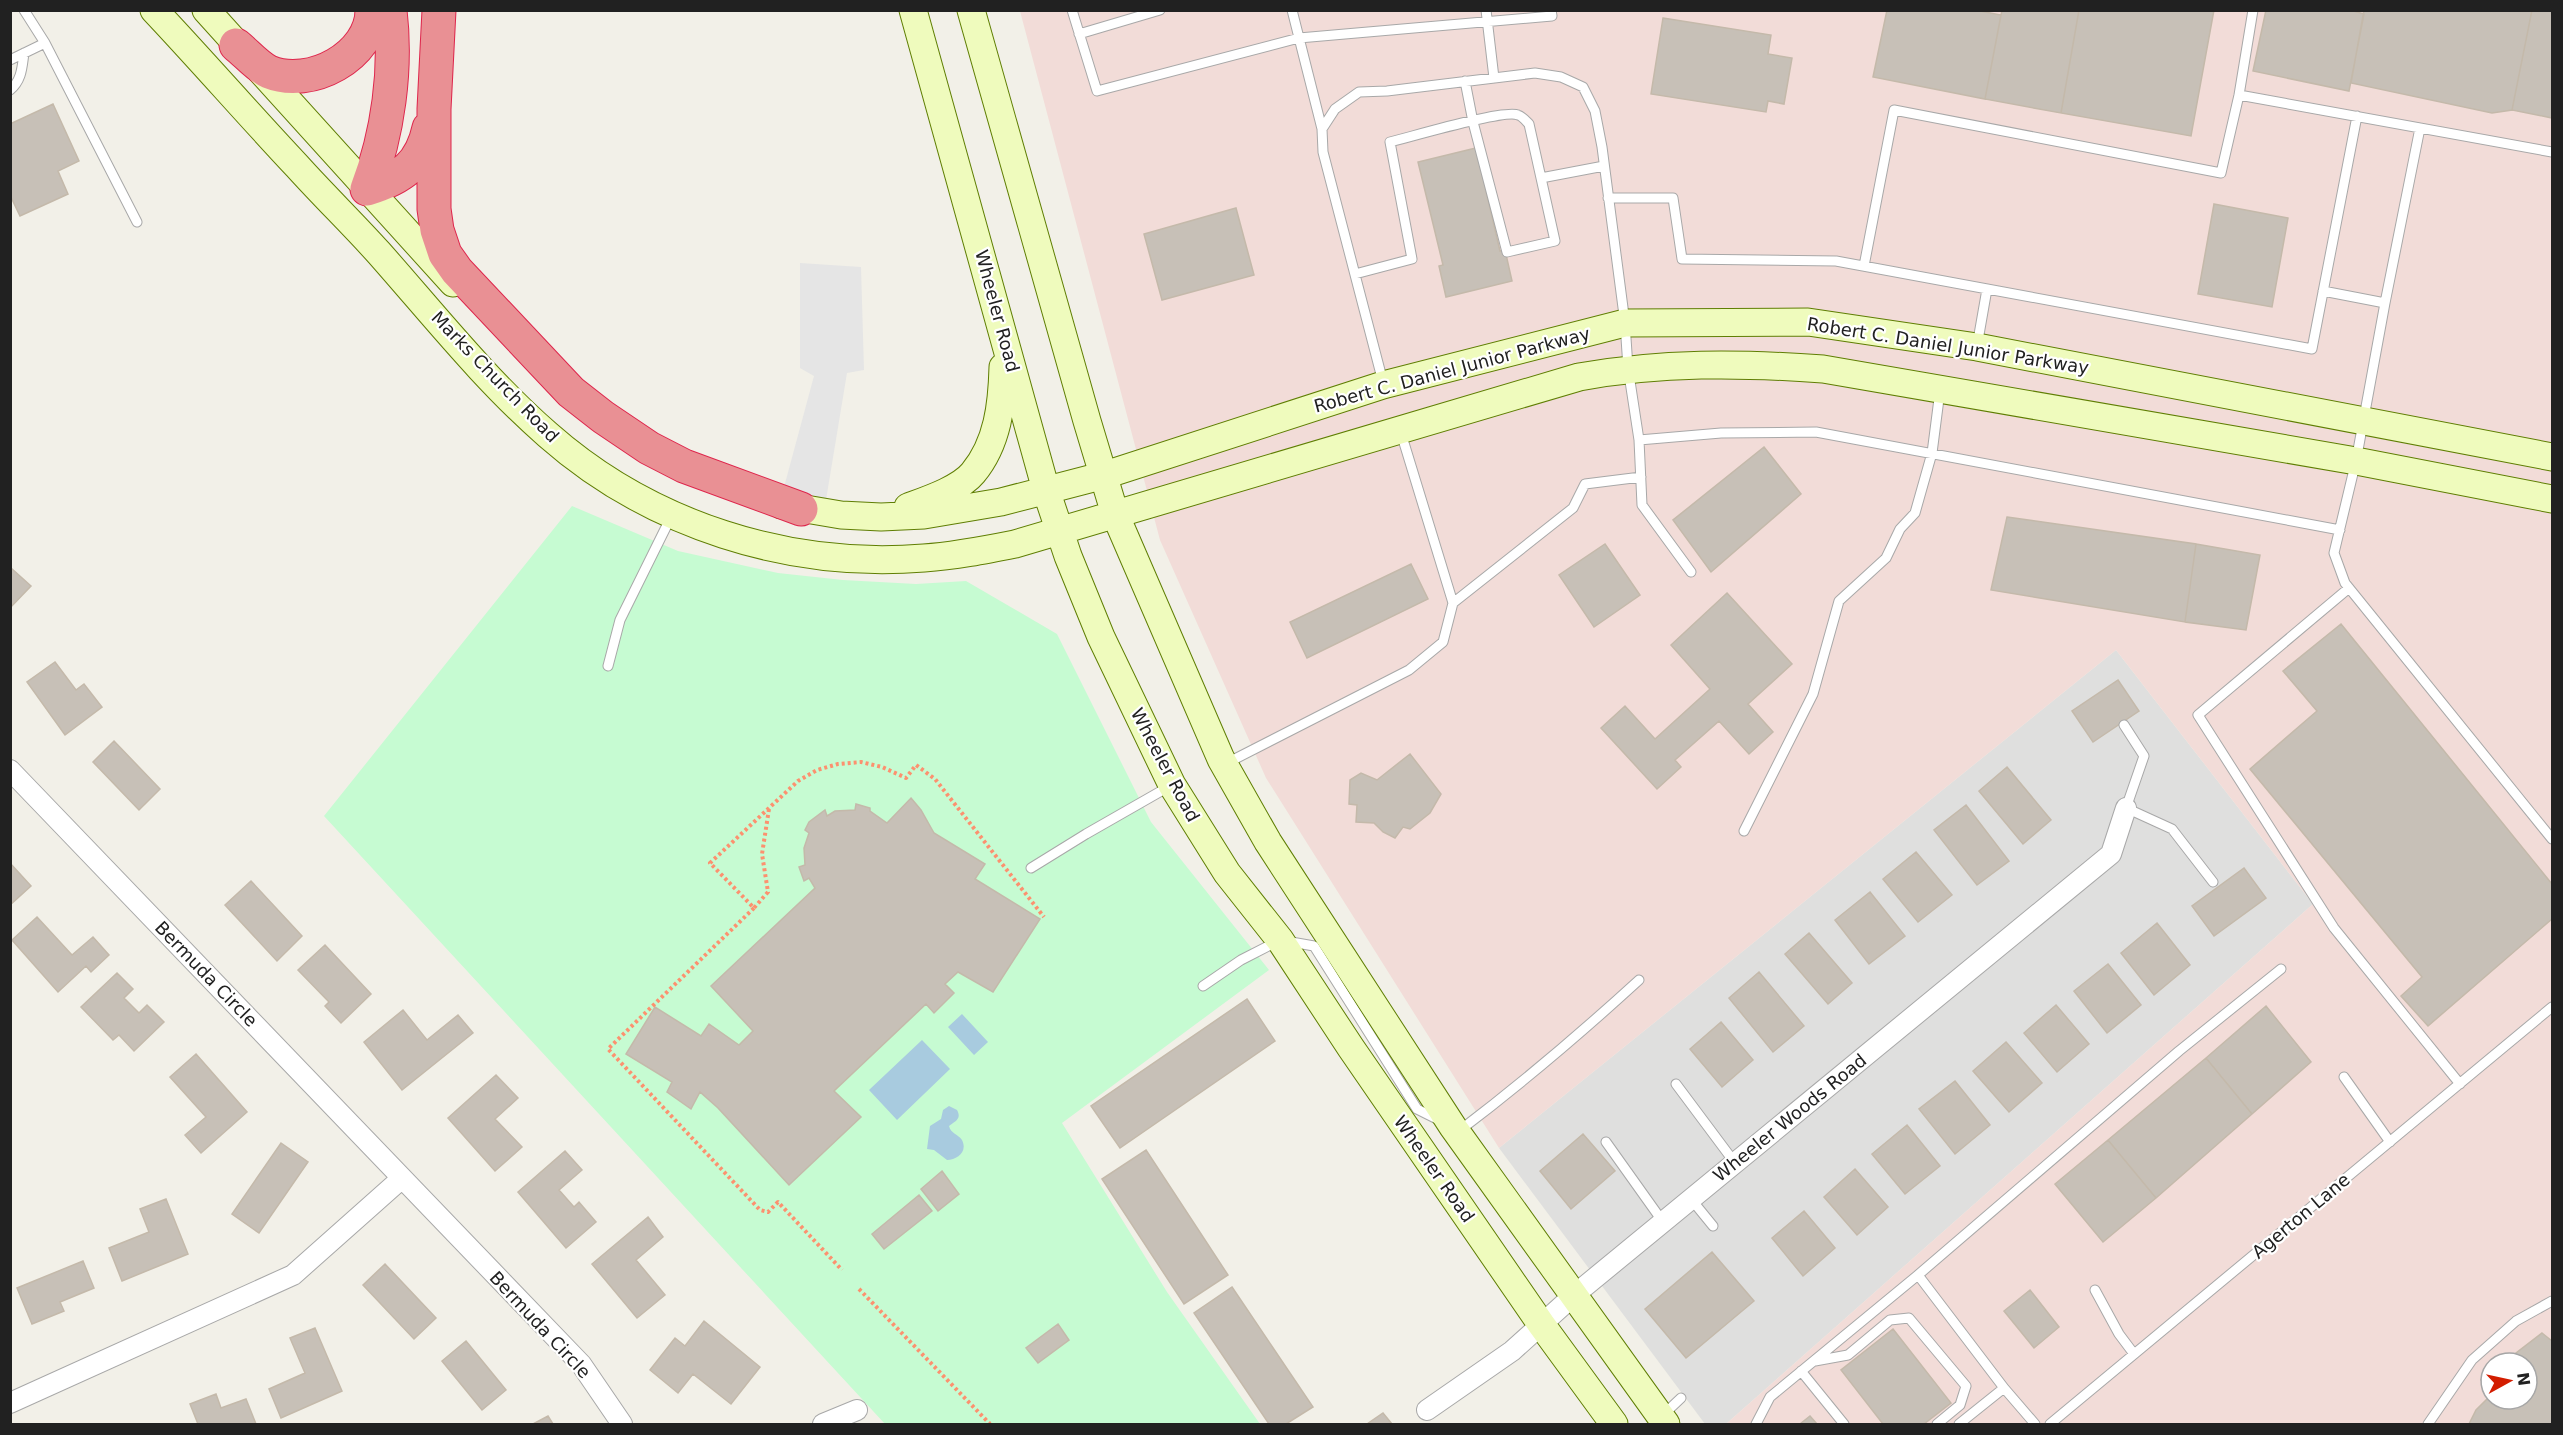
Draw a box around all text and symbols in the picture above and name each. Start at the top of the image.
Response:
street label: Wheeler Road [971,247,1024,374]
street label: Marks Church Road [427,307,563,447]
street label: Robert C. Daniel Junior Parkway [1806,313,2091,378]
street label: Robert C. Daniel Junior Parkway [1311,322,1593,417]
street label: Wheeler Road [1127,704,1204,825]
street label: Bermuda Circle [151,917,262,1031]
street label: Wheeler Woods Road [1709,1049,1871,1186]
street label: Wheeler Road [1390,1111,1479,1226]
street label: Agerton Lane [2248,1169,2354,1263]
street label: Bermuda Circle [486,1267,595,1382]
north arrow [2479,1351,2539,1411]
text: N [2513,1371,2534,1387]

